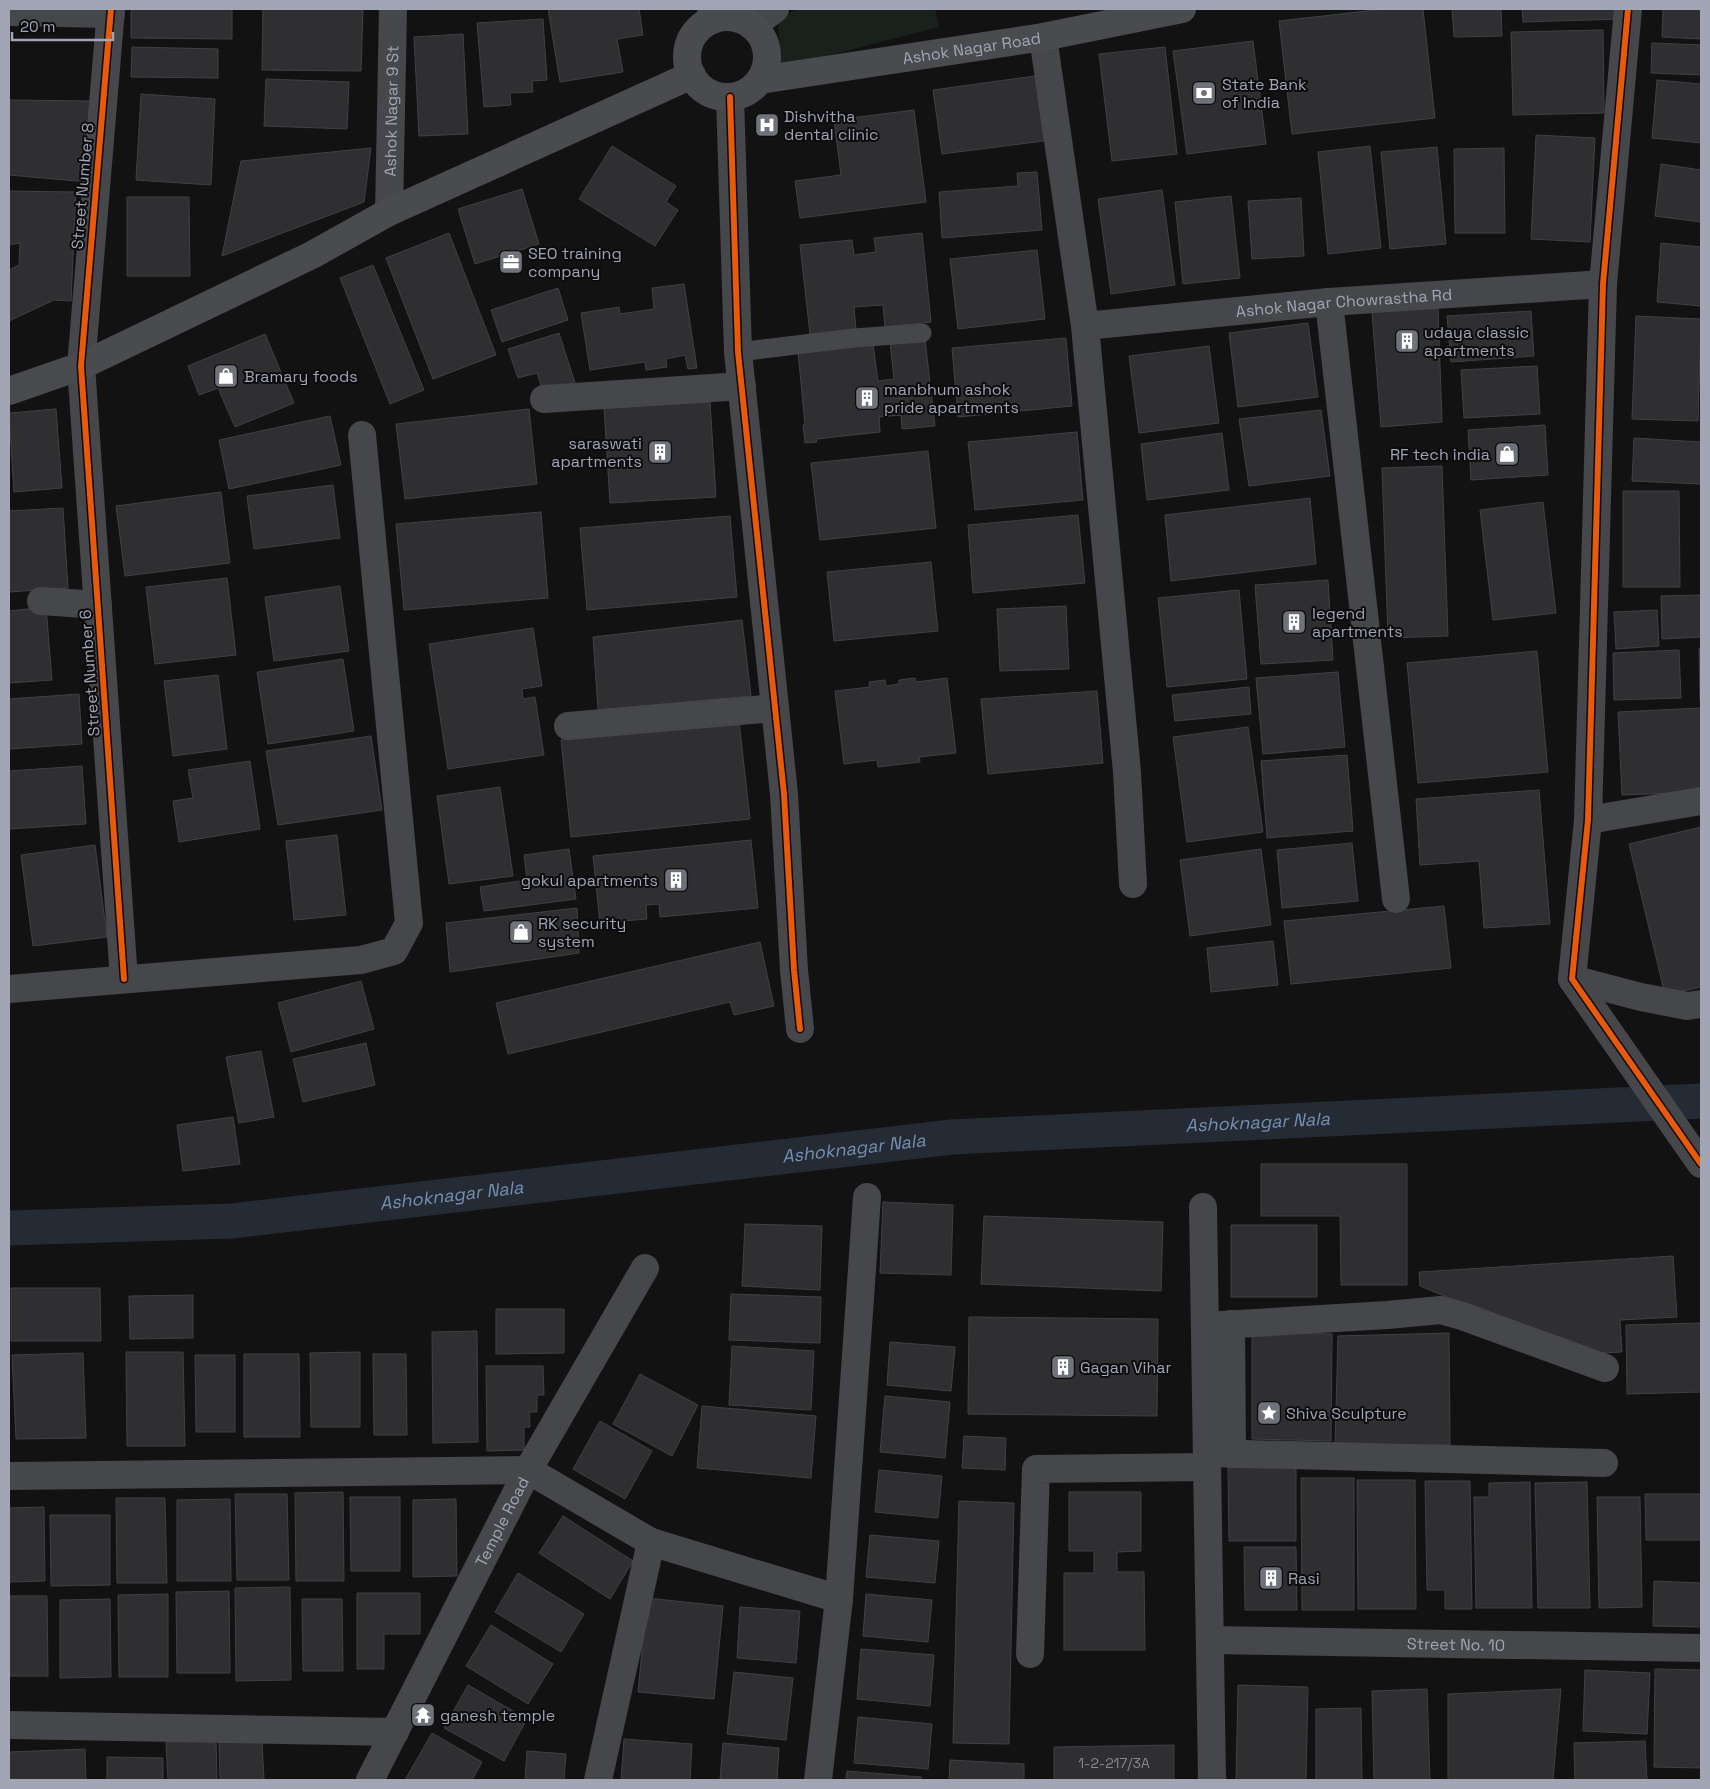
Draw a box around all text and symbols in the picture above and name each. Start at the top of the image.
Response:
scale bar [12,10,114,42]
text: 20 m [20,17,55,36]
street label: Ashok Nagar Road [901,27,1042,69]
street label: Ashok Nagar 9 St [380,45,403,177]
place label: State Bank of India [1222,74,1307,113]
bank icon: State Bank of India [1191,80,1217,106]
place label: Dishvitha dental clinic [784,106,879,145]
hospital icon: Dishvitha dental clinic [754,112,780,138]
street label: Street Number 8 [66,122,98,250]
place label: SEO training company [528,243,622,282]
office icon: SEO training company [498,249,524,275]
street label: Ashok Nagar Chowrastha Rd [1235,284,1453,322]
place label: udaya classic apartments [1424,322,1529,361]
building icon: udaya classic apartments [1394,328,1420,354]
shop icon: Bramary foods [213,363,239,389]
place label: Bramary foods [244,366,358,387]
place label: manbhum ashok pride apartments [884,379,1019,418]
building icon: manbhum ashok pride apartments [854,385,880,411]
place label: saraswati apartments [551,433,642,472]
building icon: saraswati apartments [647,439,673,465]
shop icon: RF tech india [1494,441,1520,467]
place label: RF tech india [1390,444,1490,465]
place label: legend apartments [1312,603,1403,642]
street label: Street Number 6 [75,609,104,737]
building icon: legend apartments [1281,609,1307,635]
building icon: gokul apartments [663,867,689,893]
place label: gokul apartments [521,870,658,891]
place label: RK security system [538,913,626,952]
shop icon: RK security system [508,919,534,945]
water label: Ashoknagar Nala [1185,1107,1331,1137]
water label: Ashoknagar Nala [781,1128,927,1168]
water label: Ashoknagar Nala [378,1175,525,1215]
building icon: Gagan Vihar [1050,1354,1076,1380]
place label: Gagan Vihar [1080,1357,1172,1378]
place icon: Shiva Sculpture [1256,1400,1282,1426]
place label: Shiva Sculpture [1286,1403,1407,1424]
street label: Temple Road [470,1473,534,1570]
building icon: Rasi [1258,1565,1284,1591]
place label: Rasi [1288,1568,1320,1589]
street label: Street No. 10 [1407,1633,1505,1656]
temple icon: ganesh temple [410,1702,436,1728]
place label: ganesh temple [440,1705,555,1726]
house number: 1-2-217/3A [1078,1754,1150,1772]

